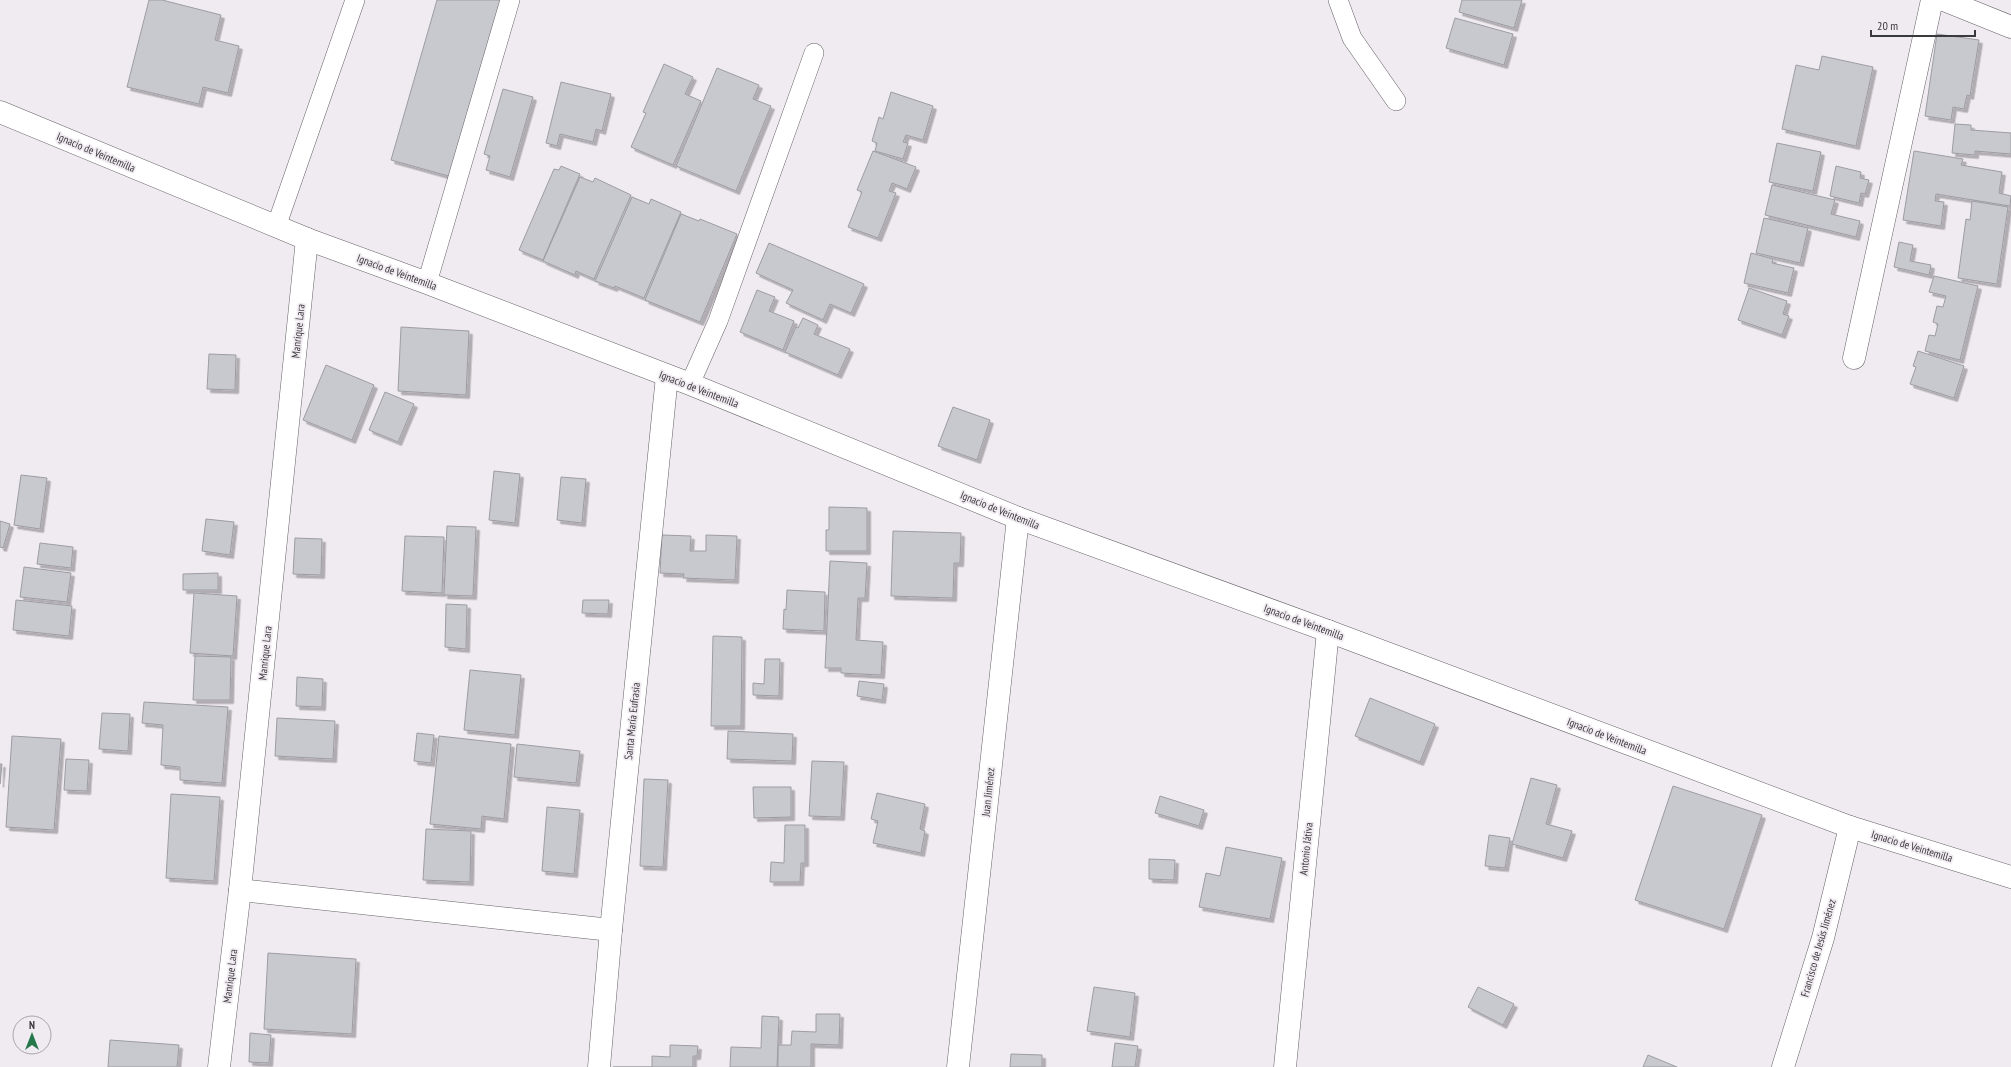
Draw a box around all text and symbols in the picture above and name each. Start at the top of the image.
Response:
scale bar [1871,12,1975,38]
text: 20 m [1877,18,1898,33]
street label: Ignacio de Veintemilla [55,129,137,175]
street label: Ignacio de Veintemilla [355,251,439,293]
street label: Manrique Lara [288,303,308,359]
street label: Ignacio de Veintemilla [657,367,741,411]
street label: Ignacio de Veintemilla [958,488,1042,532]
street label: Ignacio de Veintemilla [1262,601,1346,643]
street label: Manrique Lara [255,625,275,681]
street label: Santa María Eufrasia [621,682,643,760]
street label: Ignacio de Veintemilla [1565,714,1649,758]
street label: Juan Jiménez [978,767,998,818]
street label: Antonio Játiva [1296,822,1316,876]
street label: Ignacio de Veintemilla [1870,827,1954,865]
street label: Francisco de Jesús Jiménez [1797,898,1839,998]
street label: Manrique Lara [220,948,240,1004]
north arrow [12,1015,52,1055]
text: N [29,1018,35,1032]

